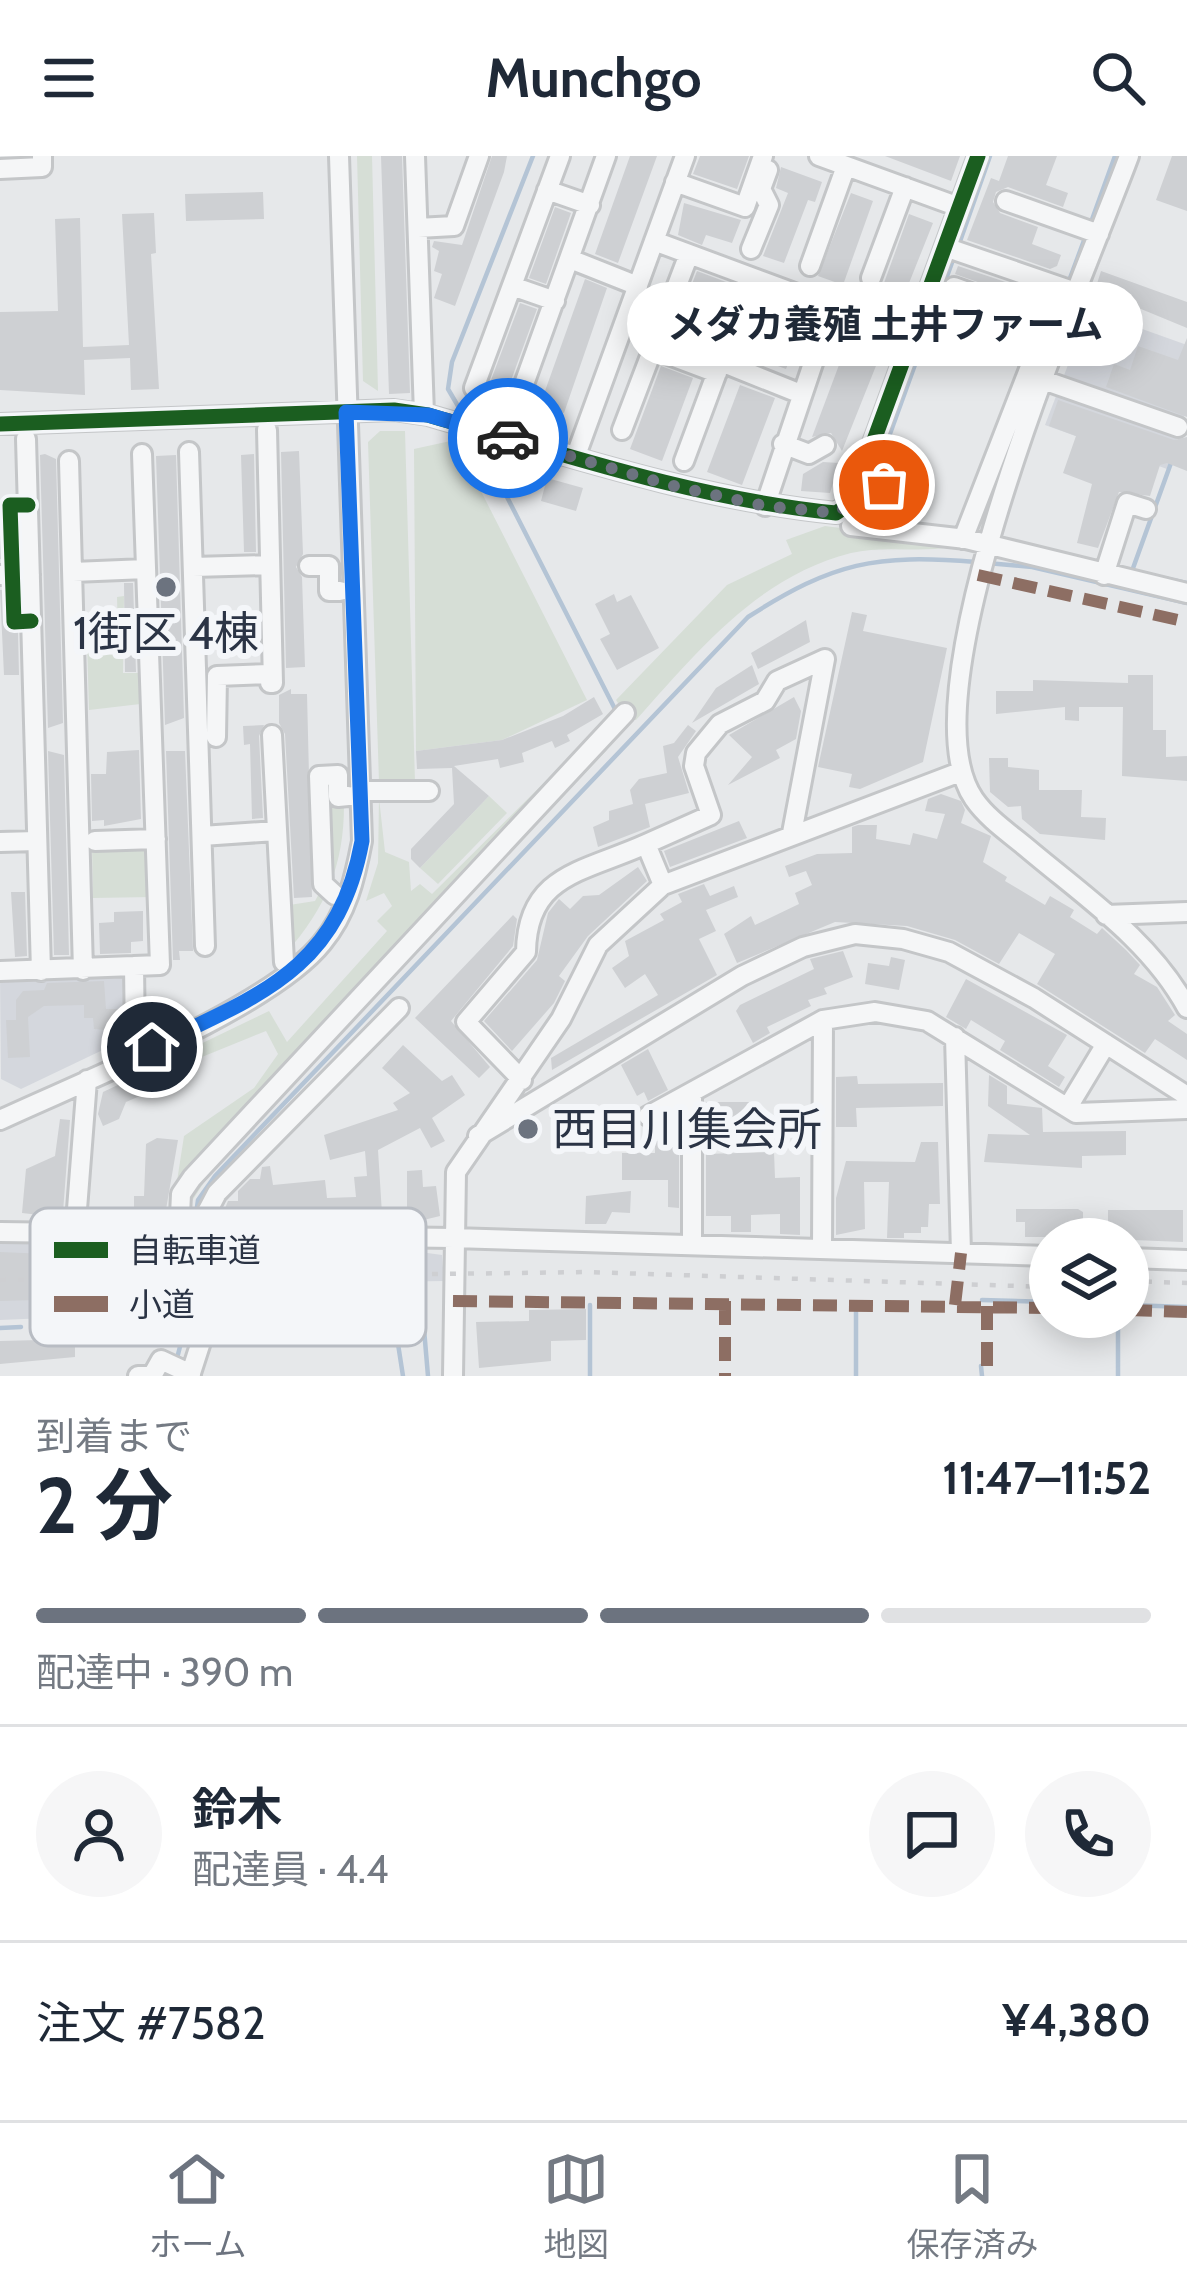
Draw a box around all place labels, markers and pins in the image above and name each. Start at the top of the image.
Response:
callout: メダカ養殖 土井ファーム [626,281,1142,365]
pin [833,434,935,536]
marker: 1街区 4棟 [153,574,179,600]
place label: 1街区 4棟 [73,606,259,660]
pin [101,996,203,1098]
place label: 西目川集会所 [552,1102,822,1156]
marker: 西目川集会所 [515,1116,541,1142]

